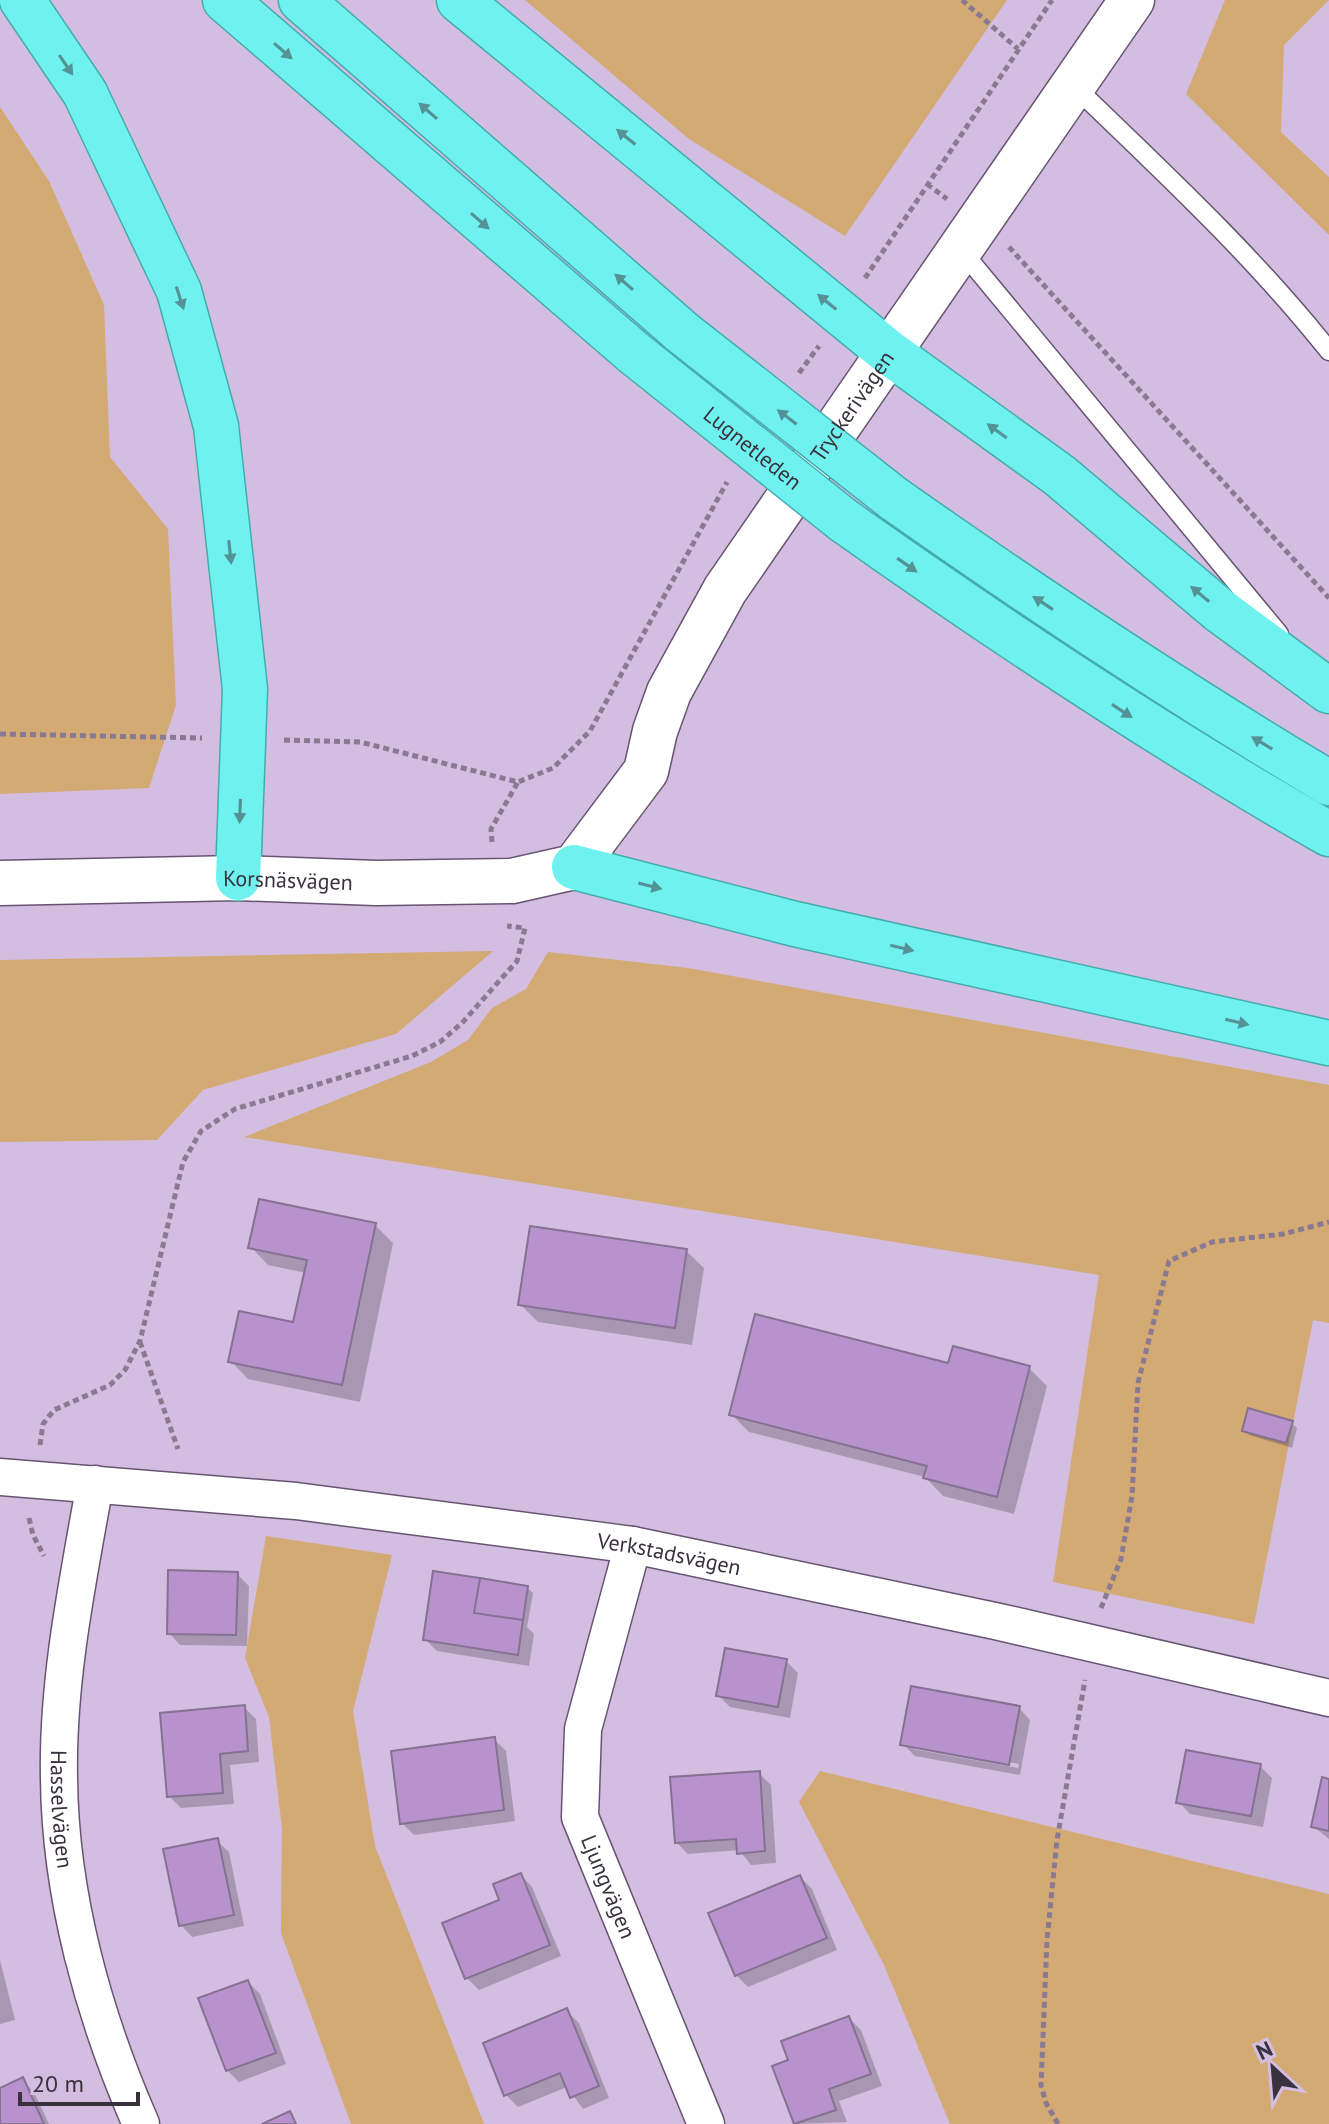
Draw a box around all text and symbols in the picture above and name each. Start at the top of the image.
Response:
one-way arrow [273,42,293,59]
one-way arrow [58,54,73,75]
one-way arrow [419,103,439,120]
one-way arrow [616,129,636,145]
one-way arrow [470,212,490,229]
one-way arrow [615,274,635,291]
one-way arrow [174,286,187,310]
one-way arrow [817,294,837,310]
street label: Tryckerivägen [804,345,900,467]
street label: Lugnetleden [698,400,808,496]
one-way arrow [776,410,797,426]
one-way arrow [987,423,1008,439]
one-way arrow [223,540,236,565]
one-way arrow [896,557,918,573]
one-way arrow [1190,586,1210,603]
one-way arrow [1032,596,1054,610]
one-way arrow [1112,703,1133,718]
one-way arrow [1251,736,1273,750]
one-way arrow [234,799,247,824]
street label: Korsnäsvägen [223,864,353,896]
one-way arrow [637,881,662,893]
one-way arrow [890,942,915,955]
one-way arrow [1224,1016,1249,1029]
street label: Verkstadsvägen [595,1526,744,1581]
street label: Hasselvägen [45,1750,80,1870]
street label: Ljungvägen [575,1831,642,1943]
north arrow [1233,2028,1313,2108]
text: N [1252,2034,1277,2066]
scale bar [20,2056,138,2106]
text: 20 m [32,2068,84,2099]

